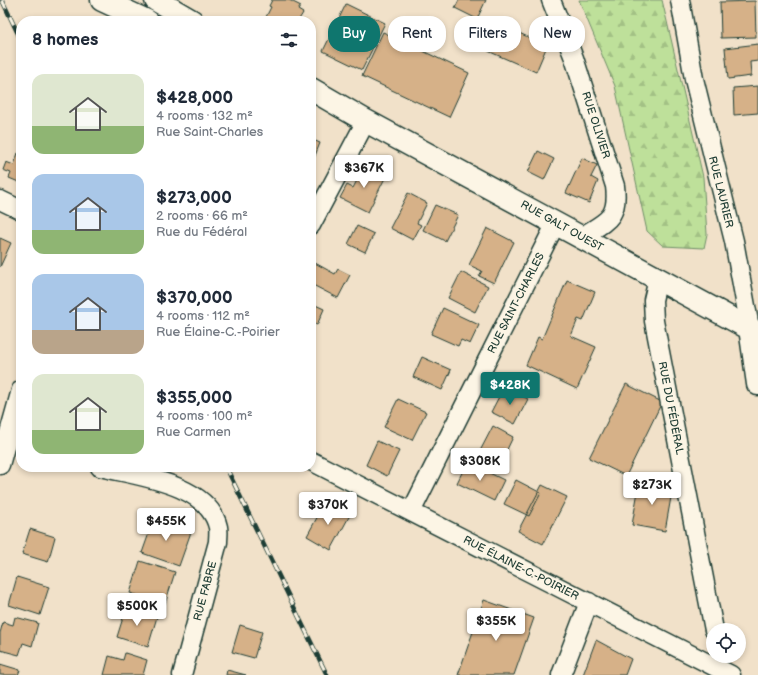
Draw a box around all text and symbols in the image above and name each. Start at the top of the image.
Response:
chip: Buy [328,16,380,52]
chip: Rent [388,16,446,52]
chip: Filters [454,16,521,52]
chip: New [529,16,585,52]
icon: filters [278,29,300,51]
text: 8 homes [32,30,98,50]
text: $428,000 [156,88,233,108]
icon: home [64,90,112,138]
street label: RUE OLIVIER [579,90,613,160]
text: 4 rooms · 132 m² [156,108,253,124]
text: Rue Saint-Charles [156,124,263,140]
pin: $367K [336,155,392,189]
street label: RUE LAURIER [706,155,736,229]
text: $367K [344,160,384,176]
text: $273,000 [156,188,232,208]
icon: home [64,190,112,238]
street label: RUE GALT OUEST [518,198,606,254]
text: 2 rooms · 66 m² [156,208,248,224]
text: Rue du Fédéral [156,224,247,240]
street label: RUE SAINT-CHARLES [485,250,547,356]
text: $370,000 [156,288,233,308]
icon: home [64,290,112,338]
text: 4 rooms · 112 m² [156,308,250,324]
text: Rue Élaine-C.-Poirier [156,324,280,340]
street label: RUE DU FÉDÉRAL [656,360,688,456]
pin: $428K [482,372,538,406]
text: $428K [490,377,530,393]
text: $355,000 [156,388,232,408]
icon: home [64,390,112,438]
text: 4 rooms · 100 m² [156,408,253,424]
text: Rue Carmen [156,424,231,440]
pin: $308K [452,448,508,482]
text: $308K [460,453,500,469]
pin: $273K [624,472,680,506]
text: $273K [632,477,672,493]
pin: $370K [300,492,356,526]
text: $370K [308,497,348,513]
pin: $455K [138,508,194,542]
text: $455K [146,513,186,529]
street label: RUE ÉLAINE-C.-POIRIER [461,532,582,603]
street label: RUE FABRE [191,560,219,622]
pin: $500K [109,593,165,627]
text: $500K [116,598,158,614]
pin: $355K [468,608,524,642]
text: $355K [476,613,516,629]
map controls [706,623,746,663]
button: locate [706,623,746,663]

